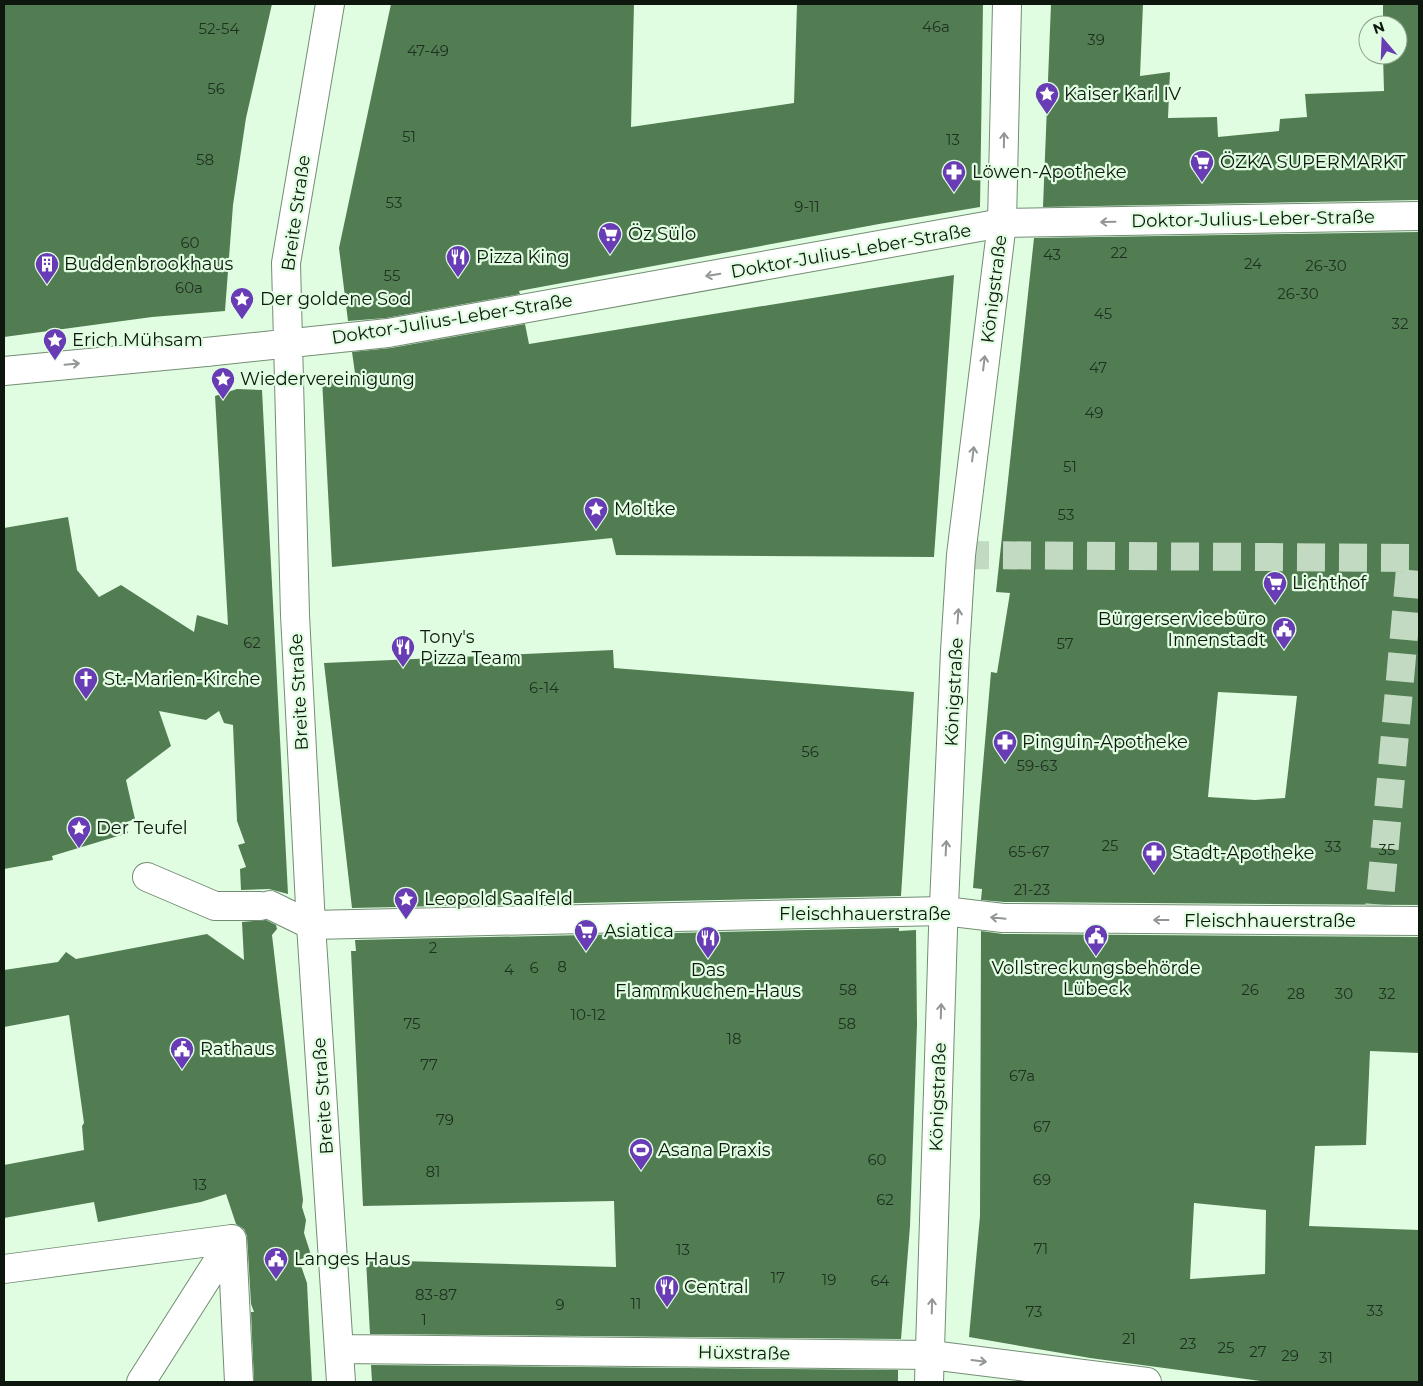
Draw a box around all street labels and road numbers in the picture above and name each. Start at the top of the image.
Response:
street label: Breite Straße [277,153,315,272]
street label: Doktor-Julius-Leber-Straße [1131,206,1375,232]
street label: Doktor-Julius-Leber-Straße [729,219,973,283]
street label: Königstraße [976,233,1012,344]
street label: Doktor-Julius-Leber-Straße [330,289,574,349]
street label: Breite Straße [285,633,313,751]
street label: Königstraße [940,637,968,747]
street label: Fleischhauerstraße [779,903,951,925]
street label: Fleischhauerstraße [1184,910,1356,932]
street label: Breite Straße [308,1037,338,1155]
street label: Königstraße [925,1042,951,1152]
street label: Hüxstraße [698,1341,790,1365]

